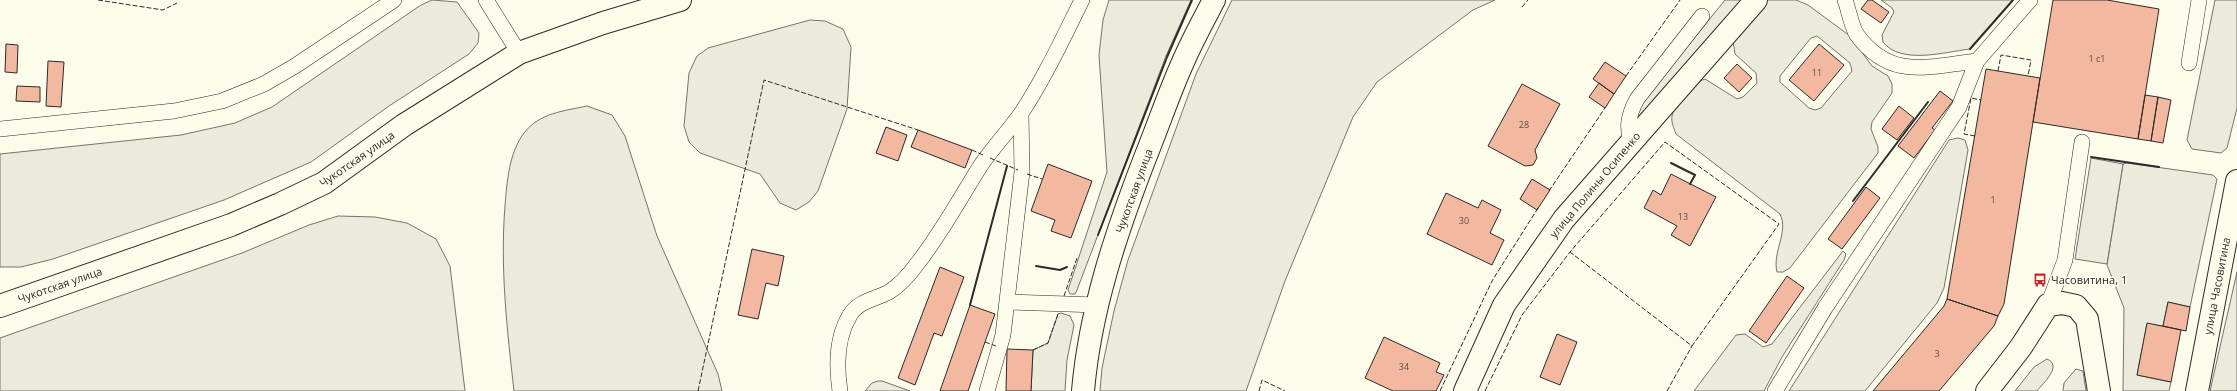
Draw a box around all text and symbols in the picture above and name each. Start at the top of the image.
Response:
house number: 1 с1 [2089,52,2105,65]
house number: 11 [1812,66,1822,79]
house number: 28 [1519,118,1529,131]
street label: Чукотская улица [316,127,397,190]
street label: улица Полины Осипенко [1546,128,1644,241]
street label: Чукотская улица [1111,147,1156,235]
house number: 1 [1990,193,1996,206]
house number: 13 [1678,210,1688,223]
house number: 30 [1459,214,1469,227]
street label: улица Часовитина [2200,236,2233,336]
street label: Чукотская улица [16,263,104,306]
bus stop icon: Часовитина, 1 [2032,272,2048,288]
place label: Часовитина, 1 [2051,272,2127,287]
house number: 3 [1934,347,1940,360]
house number: 34 [1399,360,1409,373]

